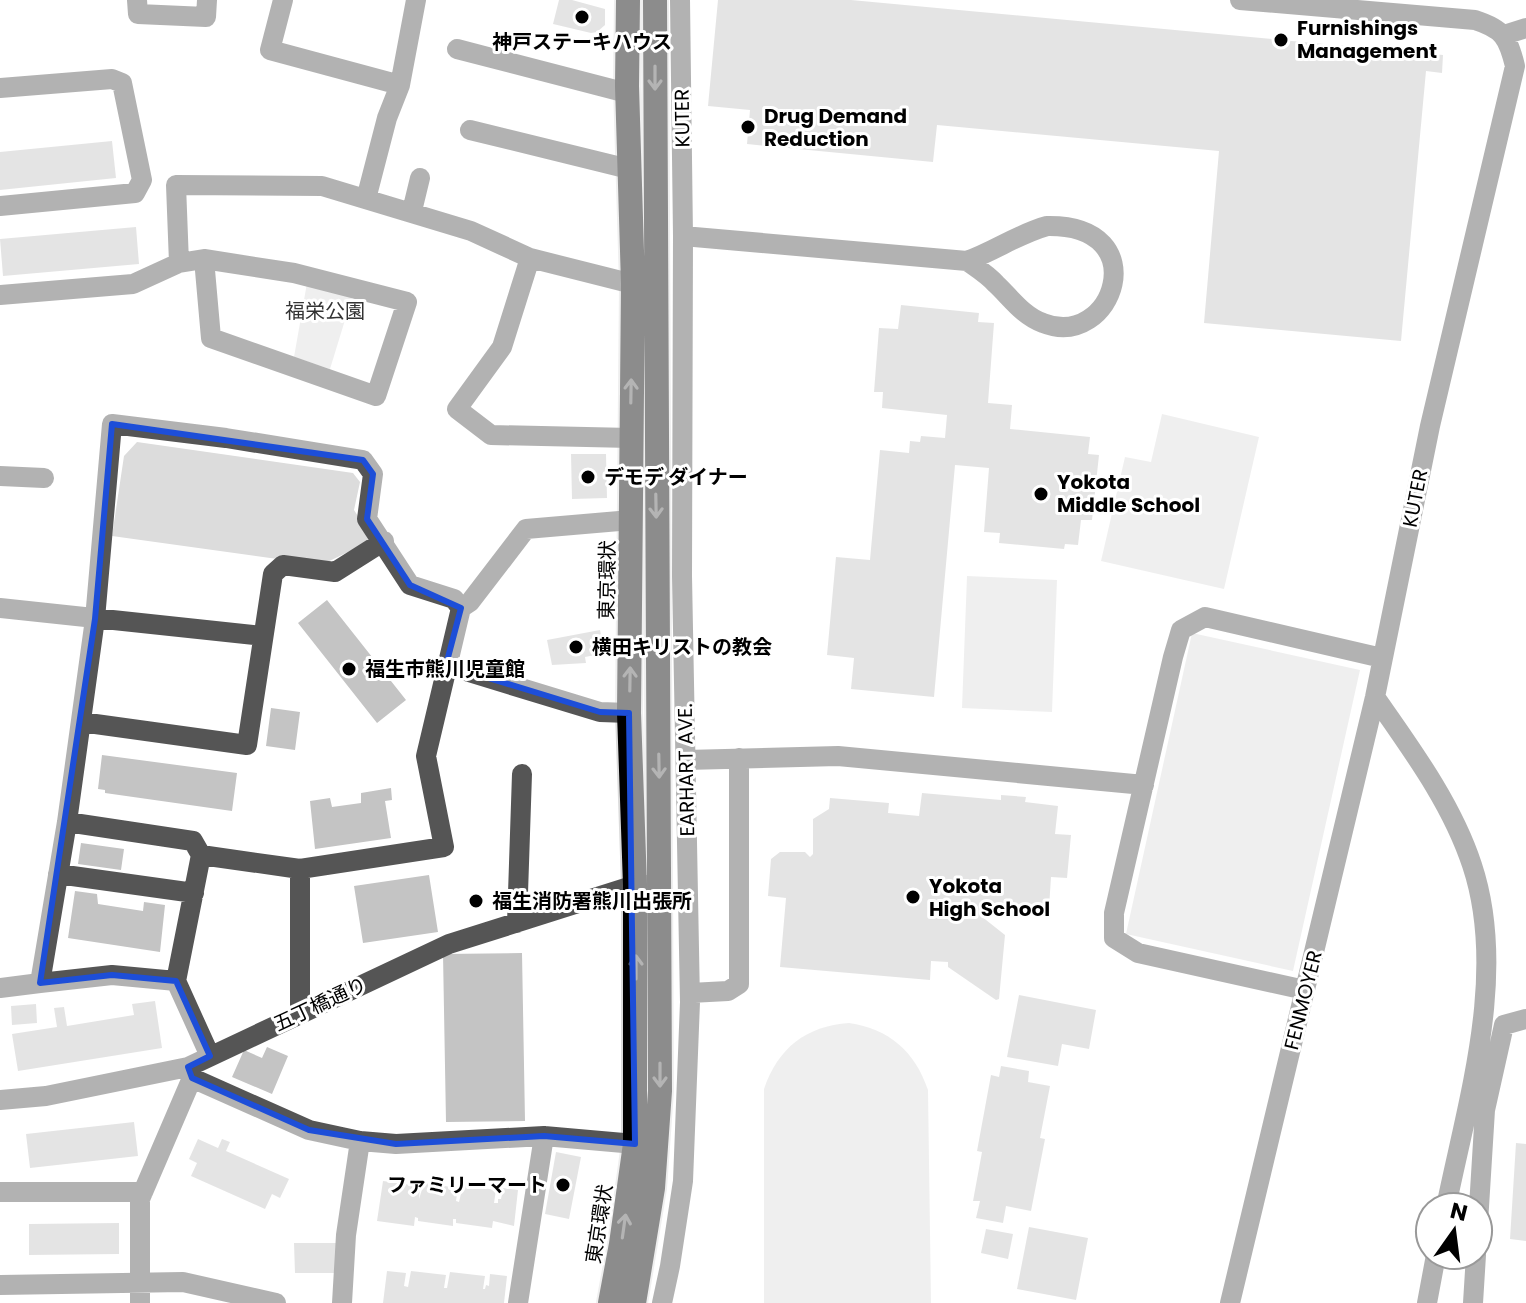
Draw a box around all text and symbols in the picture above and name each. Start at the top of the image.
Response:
marker: 神戸ステーキハウス [573,8,591,26]
place label: Furnishings Management [1297,14,1437,65]
place label: 神戸ステーキハウス [492,28,672,56]
marker: Furnishings Management [1272,31,1290,49]
one-way arrow [647,64,663,91]
street label: KUTER [667,88,697,148]
place label: Drug Demand Reduction [764,102,907,153]
marker: Drug Demand Reduction [739,118,757,136]
park label: 福栄公園 [285,297,365,325]
one-way arrow [623,378,639,405]
place label: デモデ ダイナー [604,463,748,491]
street label: KUTER [1396,467,1434,529]
marker: デモデ ダイナー [579,468,597,486]
place label: Yokota Middle School [1057,468,1200,519]
marker: Yokota Middle School [1032,485,1050,503]
one-way arrow [648,492,664,519]
street label: 東京環状 [592,540,622,620]
place label: 横田キリストの教会 [592,633,772,661]
marker: 横田キリストの教会 [567,638,585,656]
place label: 福生市熊川児童館 [365,655,525,683]
marker: 福生市熊川児童館 [340,660,358,678]
one-way arrow [622,666,638,693]
street label: EARHART AVE. [671,703,701,837]
one-way arrow [651,752,667,779]
place label: Yokota High School [929,872,1050,923]
place label: 福生消防署熊川出張所 [492,887,692,915]
marker: Yokota High School [904,888,922,906]
marker: 福生消防署熊川出張所 [467,892,485,910]
street label: FENMOYER [1277,947,1329,1053]
one-way arrow [628,954,643,981]
street label: 五丁橋通り [269,970,371,1038]
one-way arrow [652,1061,668,1088]
place label: ファミリーマート [387,1171,547,1199]
marker: ファミリーマート [554,1176,572,1194]
street label: 東京環状 [579,1182,619,1266]
north arrow [1414,1191,1494,1271]
text: N [1447,1195,1470,1229]
one-way arrow [617,1214,632,1239]

